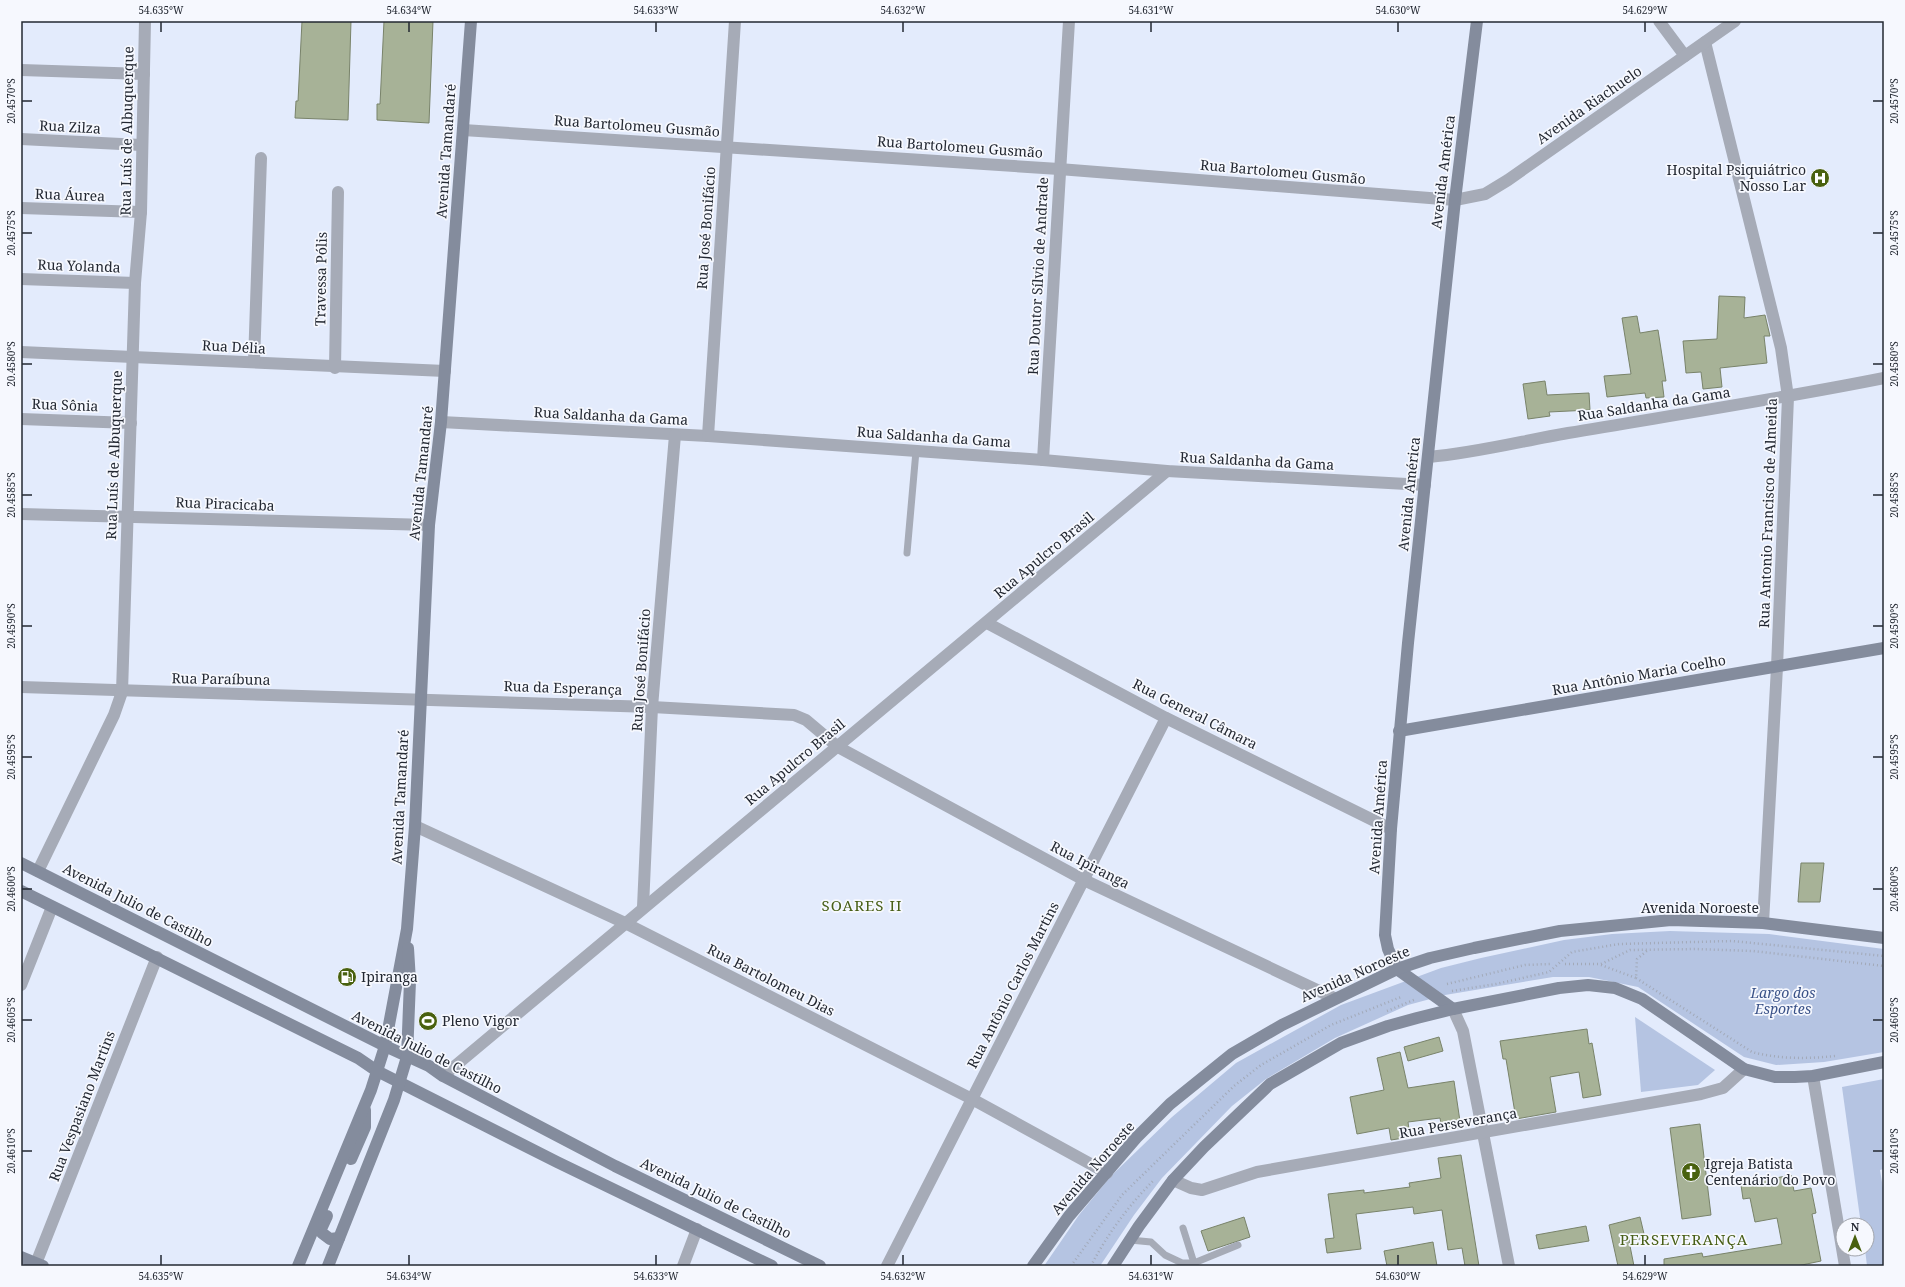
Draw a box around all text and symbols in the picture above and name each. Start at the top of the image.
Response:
text: 54.635°W [139,3,184,17]
text: 54.634°W [387,3,432,17]
text: 54.633°W [634,3,679,17]
text: 54.632°W [881,3,926,17]
text: 54.631°W [1129,3,1174,17]
text: 54.630°W [1376,3,1421,17]
text: 54.629°W [1623,3,1668,17]
street label: Rua Luís de Albuquerque [116,46,137,216]
street label: Avenida Riachuelo [1532,61,1645,148]
text: 20.4570°S [4,78,18,124]
text: 20.4570°S [1887,78,1901,124]
street label: Avenida Tamandaré [431,83,460,219]
street label: Rua Bartolomeu Gusmão [553,110,721,141]
street label: Avenida América [1426,114,1459,230]
street label: Rua Zilza [39,115,101,138]
street label: Rua Bartolomeu Gusmão [876,131,1044,162]
street label: Rua Bartolomeu Gusmão [1199,155,1367,188]
place label: Hospital Psiquiátrico Nosso Lar [1667,160,1806,195]
street label: Rua José Bonifácio [692,166,719,290]
hospital icon: Hospital Psiquiátrico Nosso Lar [1809,167,1831,189]
street label: Rua Doutor Sílvio de Andrade [1023,176,1052,375]
street label: Rua Áurea [35,184,105,205]
text: 20.4575°S [4,210,18,256]
text: 20.4575°S [1887,210,1901,256]
street label: Travessa Pólis [310,232,331,326]
street label: Rua Yolanda [37,255,121,276]
street label: Rua Délia [202,335,267,358]
text: 20.4580°S [4,341,18,387]
text: 20.4580°S [1887,341,1901,387]
street label: Rua Luís de Albuquerque [101,370,126,540]
street label: Rua Saldanha da Gama [1576,382,1732,425]
street label: Rua Sônia [31,394,99,415]
street label: Rua Antonio Francisco de Almeida [1754,398,1781,628]
street label: Rua Saldanha da Gama [533,402,689,429]
street label: Avenida Tamandaré [404,405,437,541]
street label: Rua Saldanha da Gama [856,422,1012,451]
street label: Avenida América [1393,436,1424,552]
street label: Rua Saldanha da Gama [1179,447,1335,474]
text: 20.4585°S [4,472,18,518]
text: 20.4585°S [1887,472,1901,518]
street label: Rua Piracicaba [175,492,275,515]
street label: Rua Apulcro Brasil [990,507,1098,602]
text: 20.4590°S [4,603,18,649]
text: 20.4590°S [1887,603,1901,649]
street label: Rua José Bonifácio [627,608,654,732]
street label: Rua Antônio Maria Coelho [1551,650,1727,699]
street label: Rua Paraíbuna [171,668,271,689]
street label: Rua General Câmara [1130,674,1261,753]
street label: Rua da Esperança [503,676,623,699]
street label: Rua Apulcro Brasil [741,714,849,809]
street label: Avenida Tamandaré [386,729,413,865]
text: 20.4595°S [4,734,18,780]
text: 20.4595°S [1887,734,1901,780]
street label: Avenida América [1364,759,1391,875]
street label: Rua Ipiranga [1047,836,1133,893]
street label: Avenida Julio de Castilho [60,858,216,951]
text: 20.4600°S [4,866,18,912]
text: 20.4600°S [1887,866,1901,912]
district label: SOARES II [822,895,902,915]
street label: Rua Antônio Carlos Martins [962,898,1063,1071]
street label: Avenida Noroeste [1641,898,1759,917]
street label: Rua Bartolomeu Dias [704,939,838,1020]
street label: Avenida Noroeste [1297,941,1413,1006]
fuel station icon: Ipiranga [336,966,358,988]
place label: Ipiranga [361,967,418,986]
park label: Largo dos Esportes [1749,983,1816,1018]
text: 20.4605°S [4,997,18,1043]
text: 20.4605°S [1887,997,1901,1043]
street label: Avenida Julio de Castilho [349,1005,505,1098]
sports icon: Pleno Vigor [417,1010,439,1032]
place label: Pleno Vigor [442,1011,520,1030]
street label: Rua Vespasiano Martins [44,1028,119,1184]
street label: Rua Perseverança [1397,1103,1519,1142]
street label: Avenida Noroeste [1047,1117,1138,1218]
text: 20.4610°S [4,1128,18,1174]
text: 20.4610°S [1887,1128,1901,1174]
street label: Avenida Julio de Castilho [637,1153,795,1242]
place label: Igreja Batista Centenário do Povo [1705,1154,1835,1189]
church icon: Igreja Batista Centenário do Povo [1680,1161,1702,1183]
north arrow [1835,1217,1875,1257]
text: N [1851,1219,1860,1234]
district label: PERSEVERANÇA [1620,1229,1748,1249]
text: 54.635°W [139,1269,184,1283]
text: 54.634°W [387,1269,432,1283]
text: 54.633°W [634,1269,679,1283]
text: 54.632°W [881,1269,926,1283]
text: 54.631°W [1129,1269,1174,1283]
text: 54.630°W [1376,1269,1421,1283]
text: 54.629°W [1623,1269,1668,1283]

